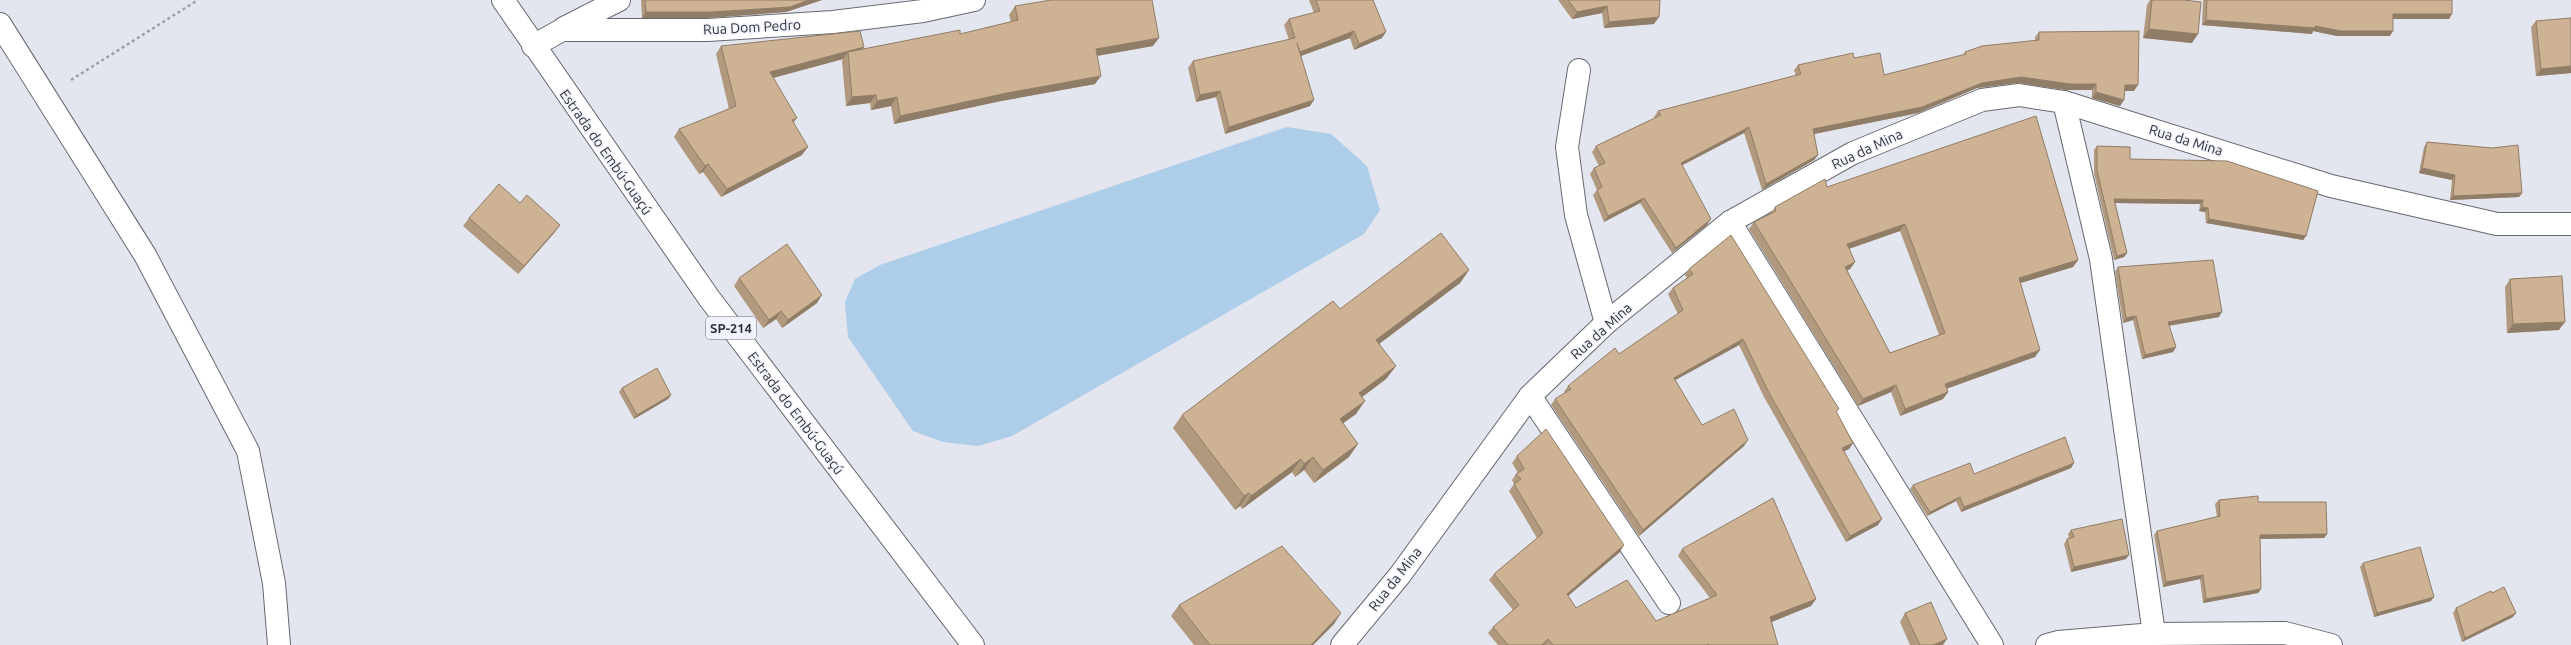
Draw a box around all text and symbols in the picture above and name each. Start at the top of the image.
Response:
street label: Rua Dom Pedro [703,16,801,38]
street label: Estrada do Embú-Guaçú [557,86,655,218]
street label: Rua da Mina [2147,121,2225,159]
street label: Rua da Mina [1829,126,1905,172]
street label: Rua da Mina [1567,299,1635,363]
road number: SP-214 [706,317,756,339]
street label: Estrada do Embú-Guaçú [745,349,847,477]
street label: Rua da Mina [1365,544,1425,614]

